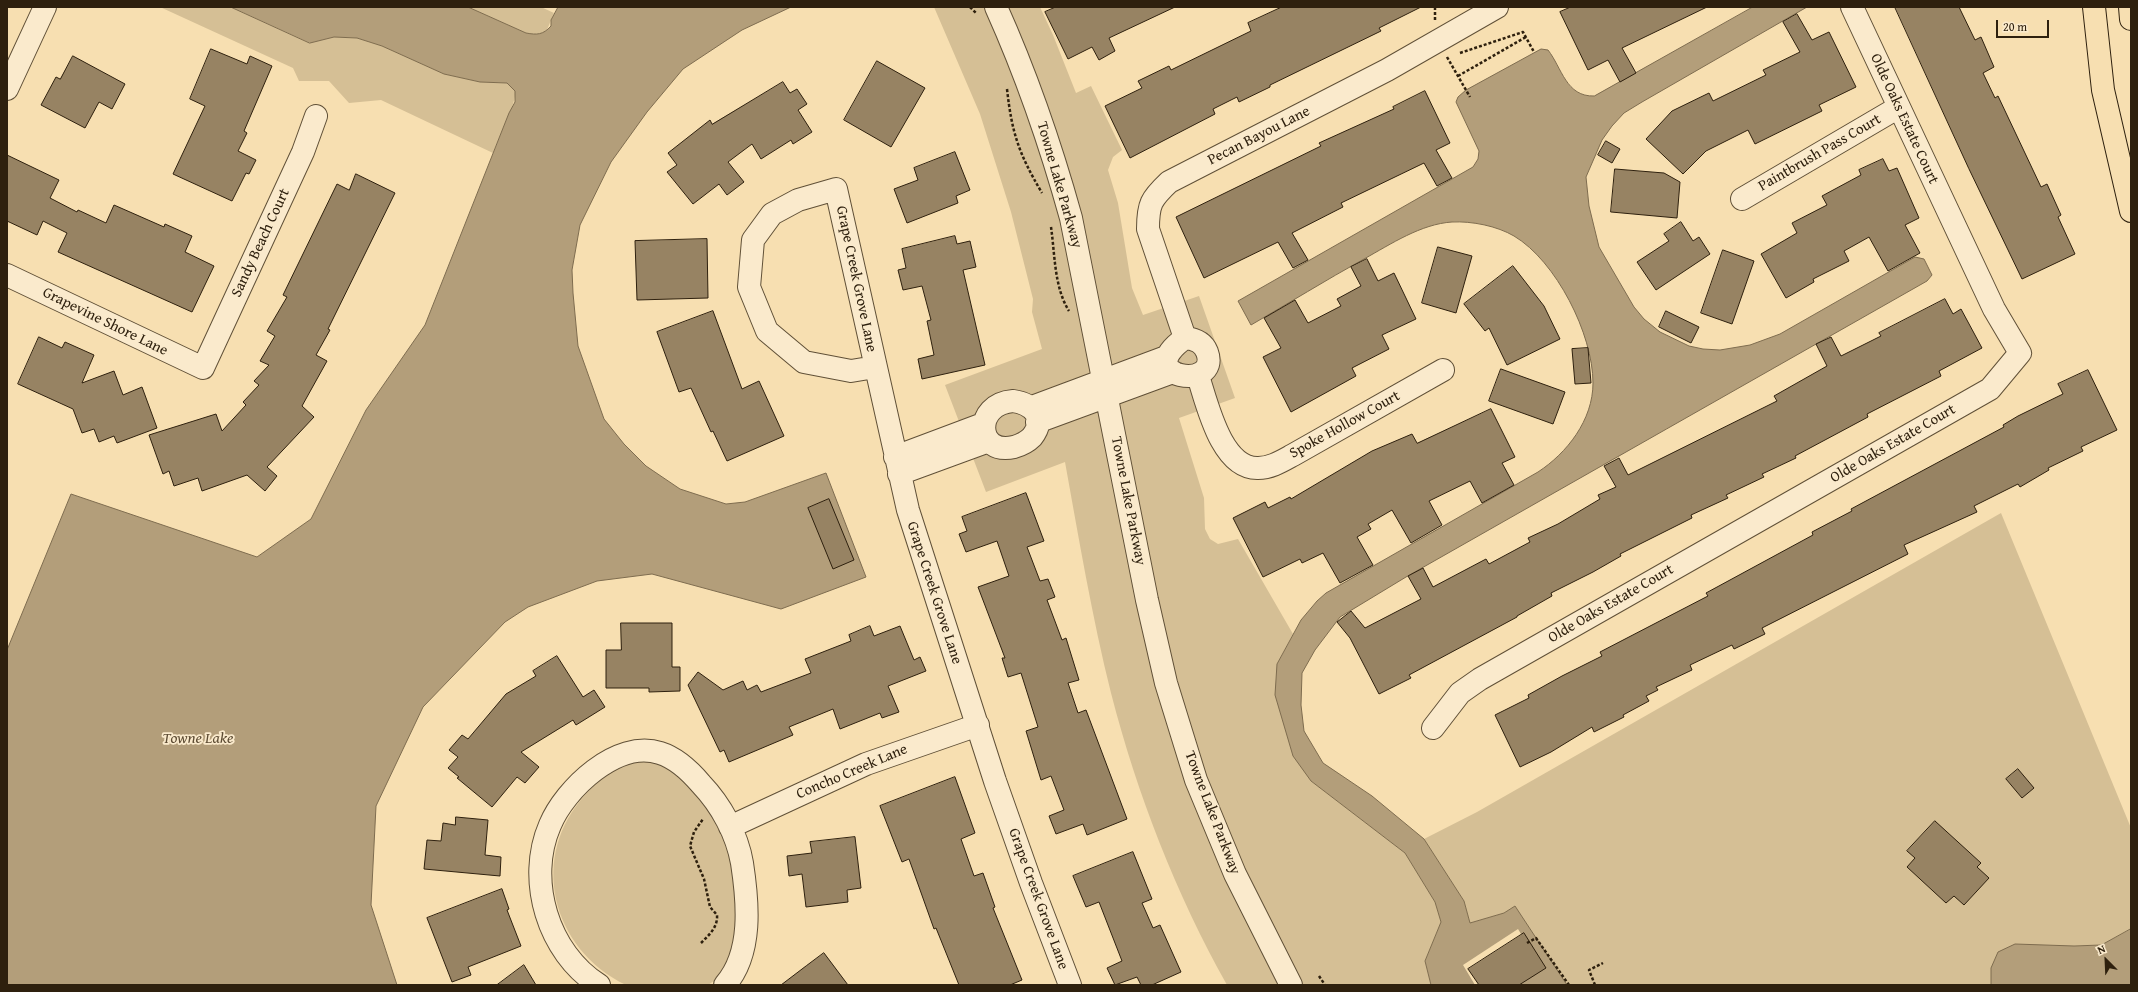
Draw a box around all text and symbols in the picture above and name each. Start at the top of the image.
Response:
scale bar [1998,12,2051,38]
text: 20 m [2003,18,2027,35]
street label: Olde Oaks Estate Court [1866,51,1942,187]
street label: Pecan Bayou Lane [1205,102,1313,170]
street label: Paintbrush Pass Court [1755,111,1885,195]
street label: Towne Lake Parkway [1032,120,1086,250]
street label: Sandy Beach Court [228,186,294,300]
street label: Grape Creek Grove Lane [832,204,880,354]
street label: Grapevine Shore Lane [39,284,171,360]
street label: Spoke Hollow Court [1287,387,1403,463]
street label: Olde Oaks Estate Court [1827,401,1959,487]
street label: Towne Lake Parkway [1107,435,1149,567]
street label: Grape Creek Grove Lane [902,519,966,667]
street label: Olde Oaks Estate Court [1545,561,1677,647]
water label: Towne Lake [163,729,233,749]
street label: Concho Creek Lane [794,740,910,804]
street label: Towne Lake Parkway [1180,749,1244,877]
street label: Grape Creek Grove Lane [1004,826,1072,972]
north arrow [2086,940,2126,980]
text: N [2094,940,2108,958]

